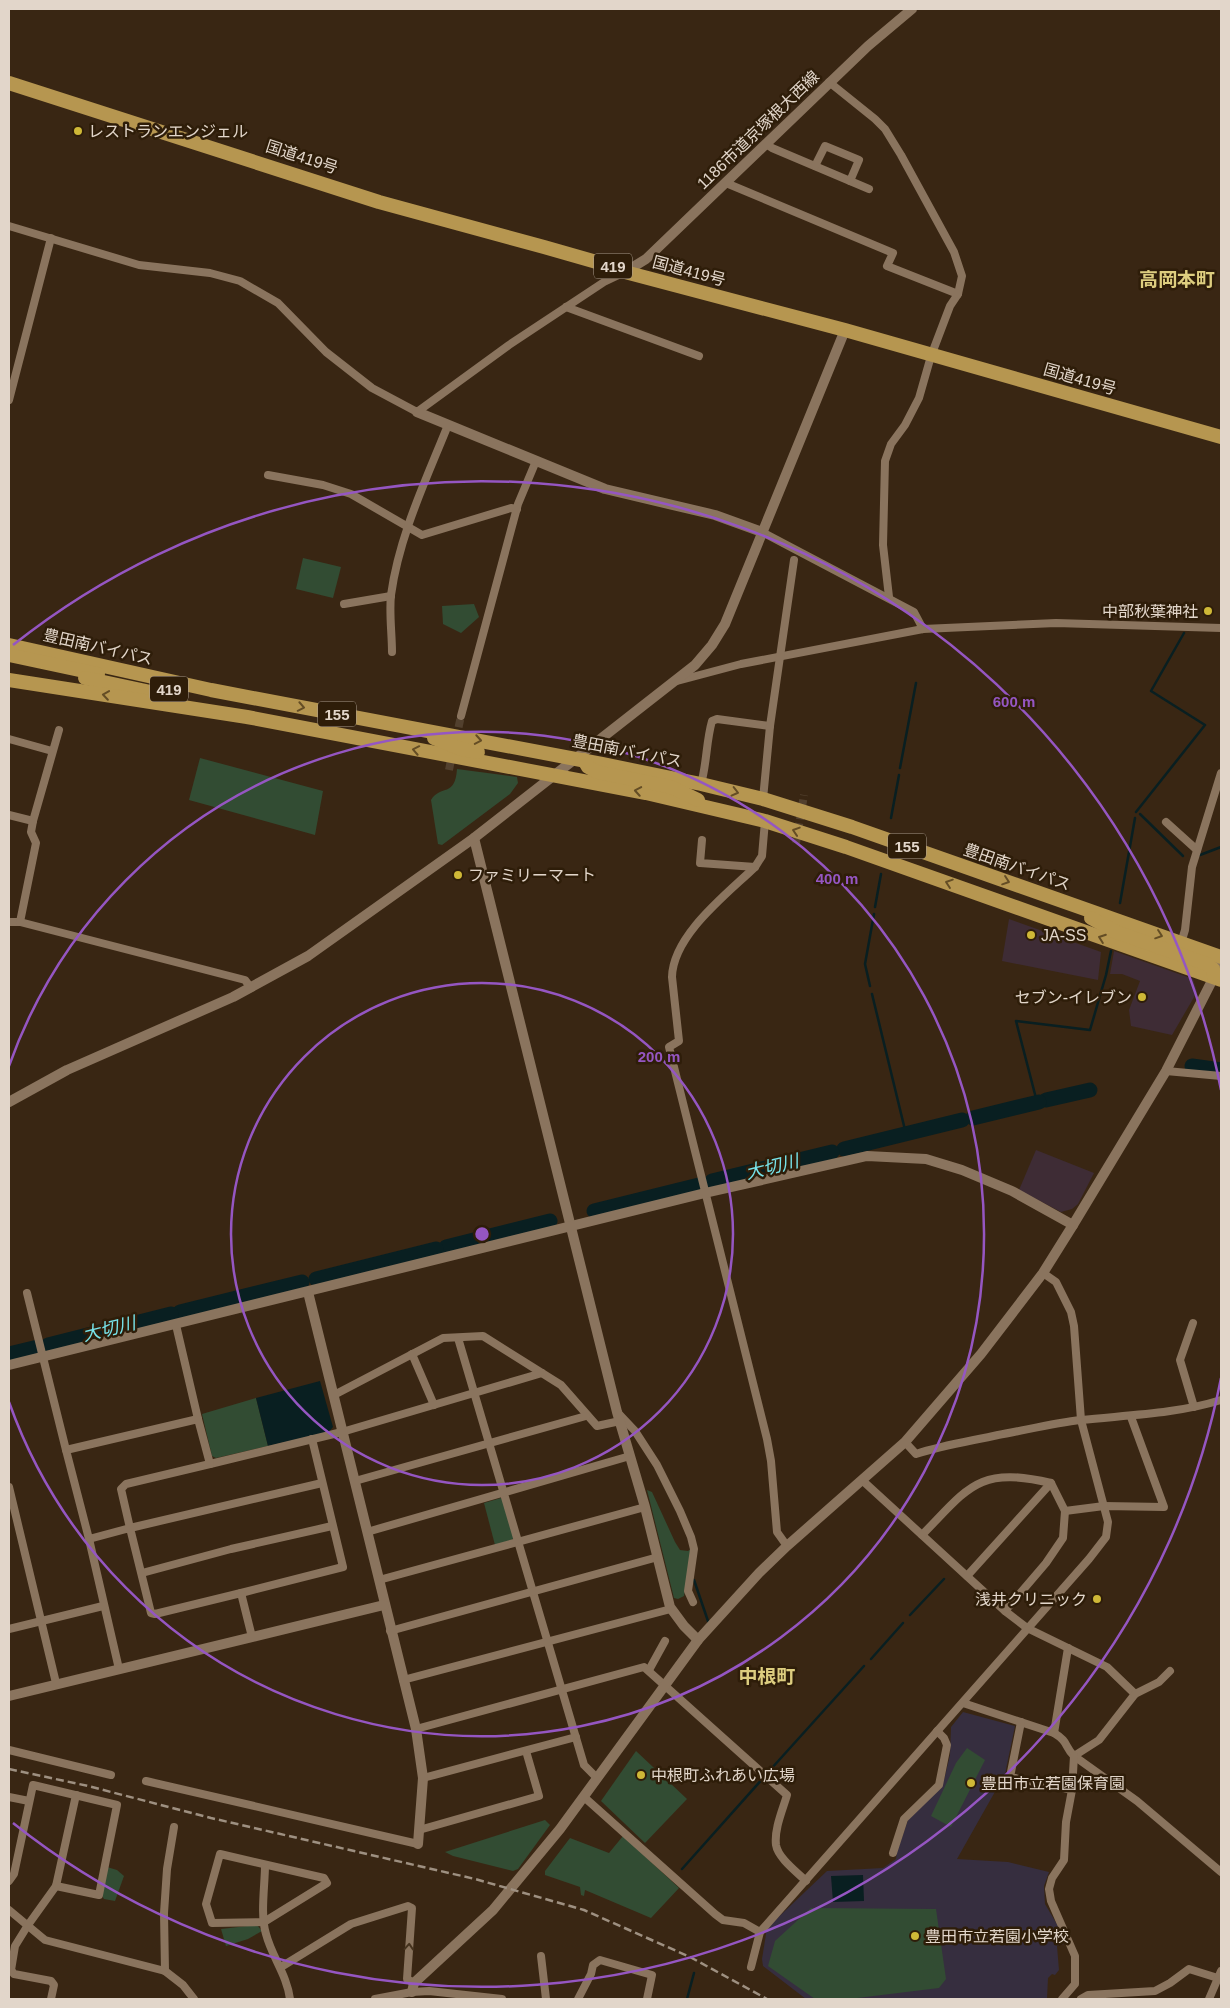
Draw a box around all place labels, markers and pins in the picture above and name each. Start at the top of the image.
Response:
place label: レストランエンジェル [88,123,248,140]
marker: レストランエンジェル [72,125,84,137]
place label: 中部秋葉神社 [1102,603,1198,620]
marker: 中部秋葉神社 [1202,605,1214,617]
place label: ファミリーマート [468,867,596,884]
marker: ファミリーマート [452,869,464,881]
place label: JA-SS [1041,927,1086,944]
marker: JA-SS [1025,929,1037,941]
place label: セブン-イレブン [1015,989,1132,1006]
marker: セブン-イレブン [1136,991,1148,1003]
centre of rings [473,1225,491,1243]
place label: 浅井クリニック [975,1591,1087,1608]
marker: 浅井クリニック [1091,1593,1103,1605]
place label: 中根町ふれあい広場 [651,1767,795,1784]
marker: 中根町ふれあい広場 [635,1769,647,1781]
place label: 豊田市立若園保育園 [981,1775,1125,1792]
marker: 豊田市立若園保育園 [965,1777,977,1789]
place label: 豊田市立若園小学校 [925,1928,1069,1945]
marker: 豊田市立若園小学校 [909,1930,921,1942]

